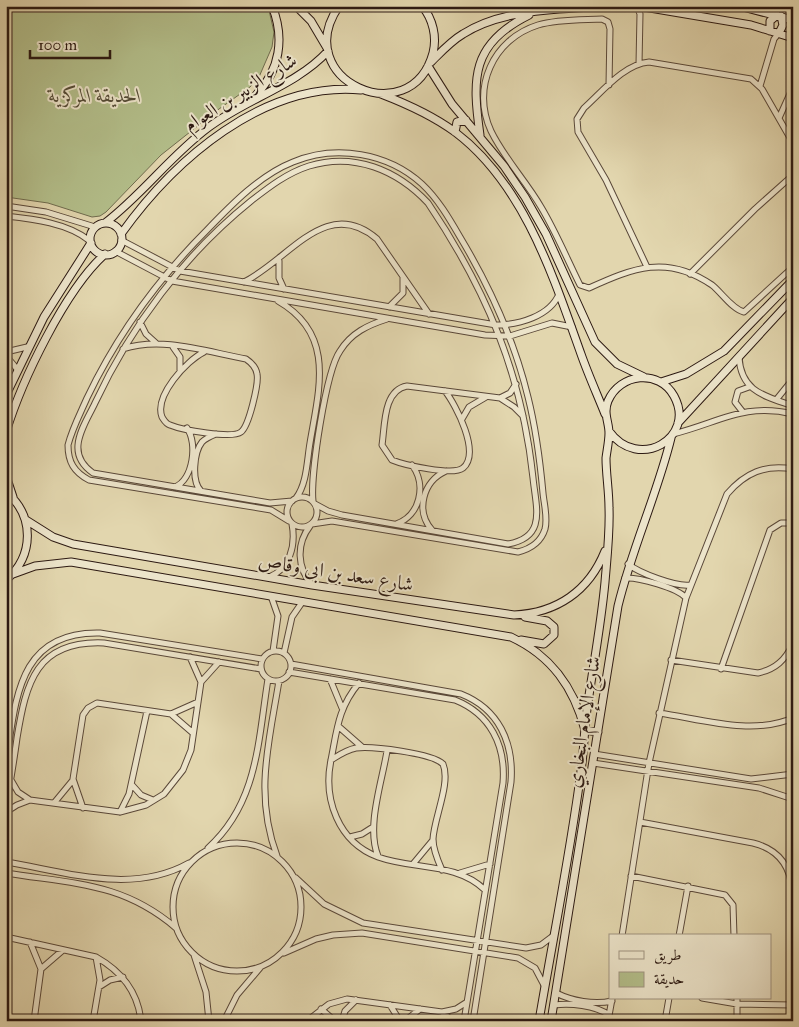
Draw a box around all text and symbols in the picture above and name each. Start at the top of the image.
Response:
scale bar [30,28,110,60]
text: 100 m [38,36,78,54]
street label: شارع الزبير بن العوام [179,48,304,141]
park label: الحديقة المركزية [47,83,141,108]
street label: شارع سعد بن ابى وقاص [256,548,415,602]
street label: شارع الإمام البخاري [561,654,611,791]
legend [609,934,772,1000]
text: طريق [654,946,681,965]
text: حديقة [654,970,684,988]

